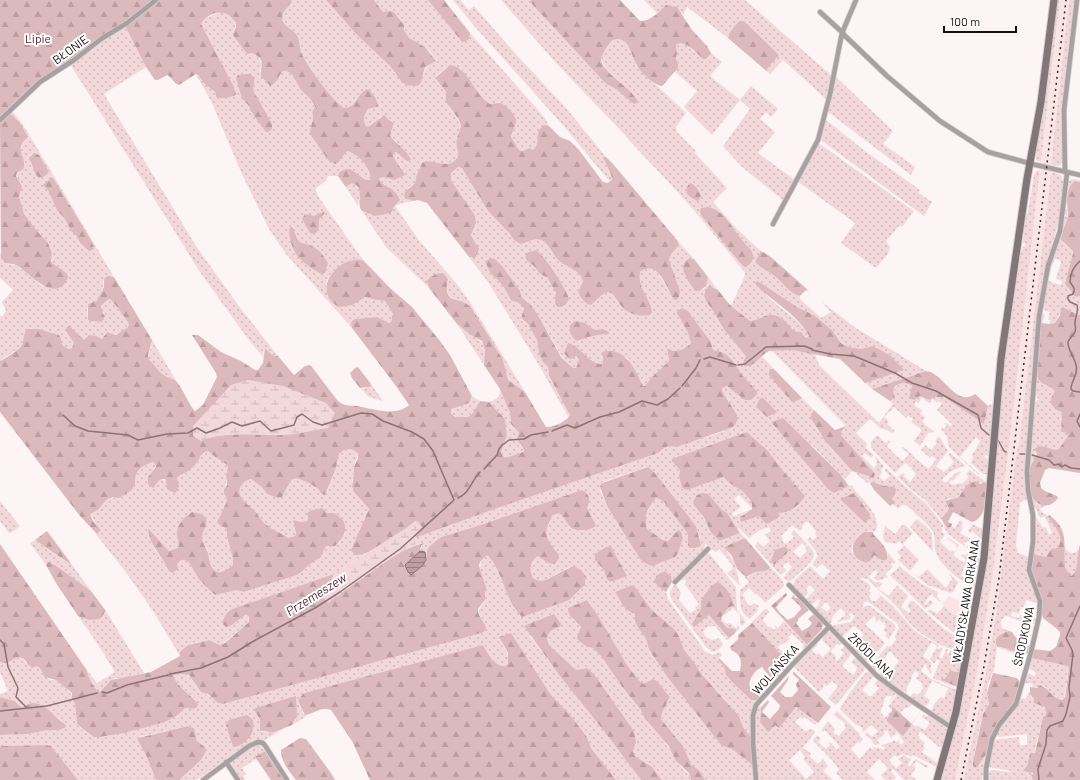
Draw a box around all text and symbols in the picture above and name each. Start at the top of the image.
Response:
scale bar [944,8,1016,34]
text: 100 m [950,14,980,28]
park label: Lipie [25,31,51,45]
street label: BŁONIE [49,31,91,67]
street label: WŁADYSŁAWA ORKANA [948,538,982,664]
water label: Przemeszew [283,569,350,619]
street label: ŚRODKOWA [1010,605,1036,667]
street label: ŹRÓDLANA [846,630,898,680]
street label: WOLAŃSKA [749,641,801,697]

